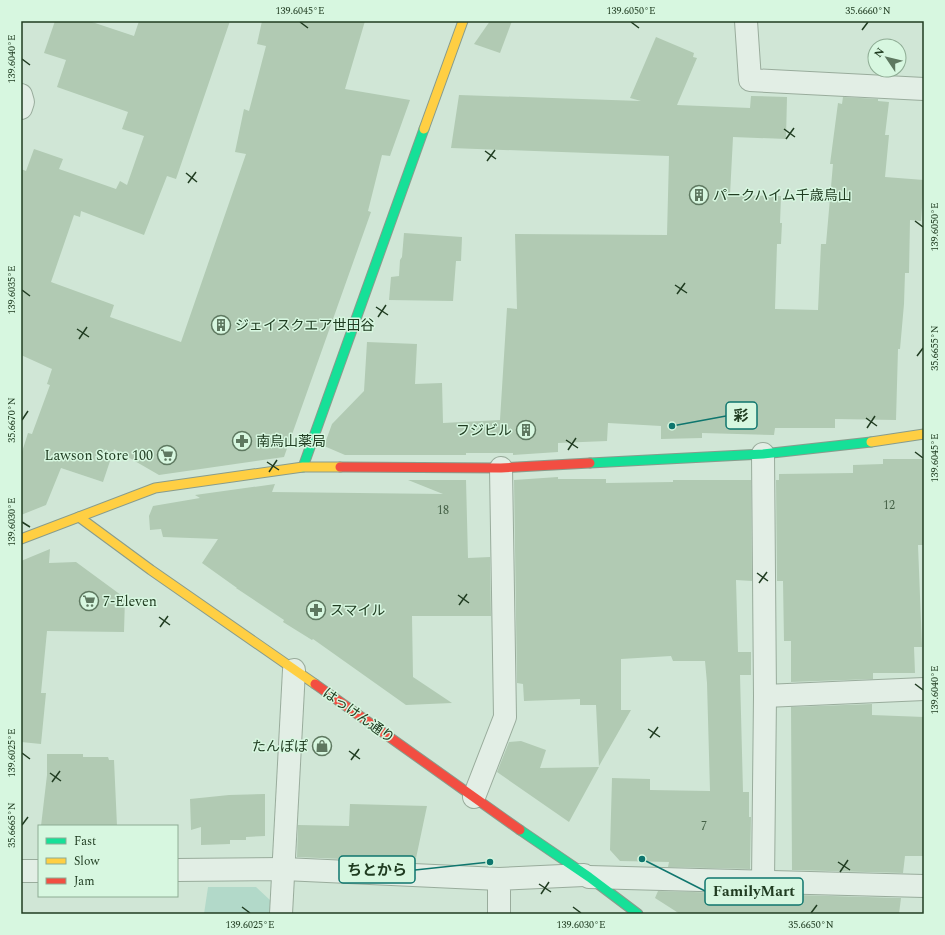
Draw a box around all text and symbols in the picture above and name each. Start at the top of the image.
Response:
text: 139.6045°E [275,3,325,19]
text: 139.6050°E [606,3,656,19]
text: 35.6660°N [845,3,891,19]
text: 139.6040°E [4,34,20,84]
north arrow [867,38,907,78]
text: N [870,44,889,61]
building icon: パークハイム千歳烏山 [688,184,710,206]
place label: パークハイム千歳烏山 [713,185,852,206]
text: 139.6050°E [927,202,943,252]
text: 139.6035°E [4,265,20,315]
building icon: ジェイスクエア世田谷 [210,314,232,336]
place label: ジェイスクエア世田谷 [235,315,375,336]
text: 35.6655°N [927,325,943,371]
text: 35.6670°N [4,397,20,443]
callout: 彩 [726,402,757,429]
text: 彩 [733,405,749,428]
building icon: フジビル [515,419,537,441]
place label: フジビル [456,420,512,441]
pharmacy icon: 南烏山薬局 [231,430,253,452]
place label: 南烏山薬局 [256,431,326,452]
text: 139.6045°E [927,433,943,483]
supermarket icon: Lawson Store 100 [156,444,178,466]
place label: Lawson Store 100 [45,445,153,466]
house number: 12 [883,496,895,515]
text: 139.6030°E [4,497,20,547]
house number: 18 [437,501,449,520]
supermarket icon: 7-Eleven [78,590,100,612]
place label: 7-Eleven [103,591,157,612]
pharmacy icon: スマイル [305,599,327,621]
place label: スマイル [330,600,386,621]
text: 139.6040°E [927,665,943,715]
street label: はっけん通り [318,683,399,748]
text: 139.6025°E [4,728,20,778]
shop icon: たんぽぽ [311,735,333,757]
place label: たんぽぽ [252,736,308,757]
text: 35.6665°N [4,802,20,848]
house number: 7 [701,817,707,836]
legend [38,825,178,897]
text: Fast [74,832,96,851]
text: Slow [74,852,100,871]
callout: ちとから [339,856,415,883]
text: ちとから [347,859,407,882]
text: Jam [74,872,95,891]
callout: FamilyMart [705,878,803,905]
text: FamilyMart [713,880,795,903]
text: 139.6025°E [225,917,275,933]
text: 139.6030°E [556,917,606,933]
text: 35.6650°N [788,917,834,933]

